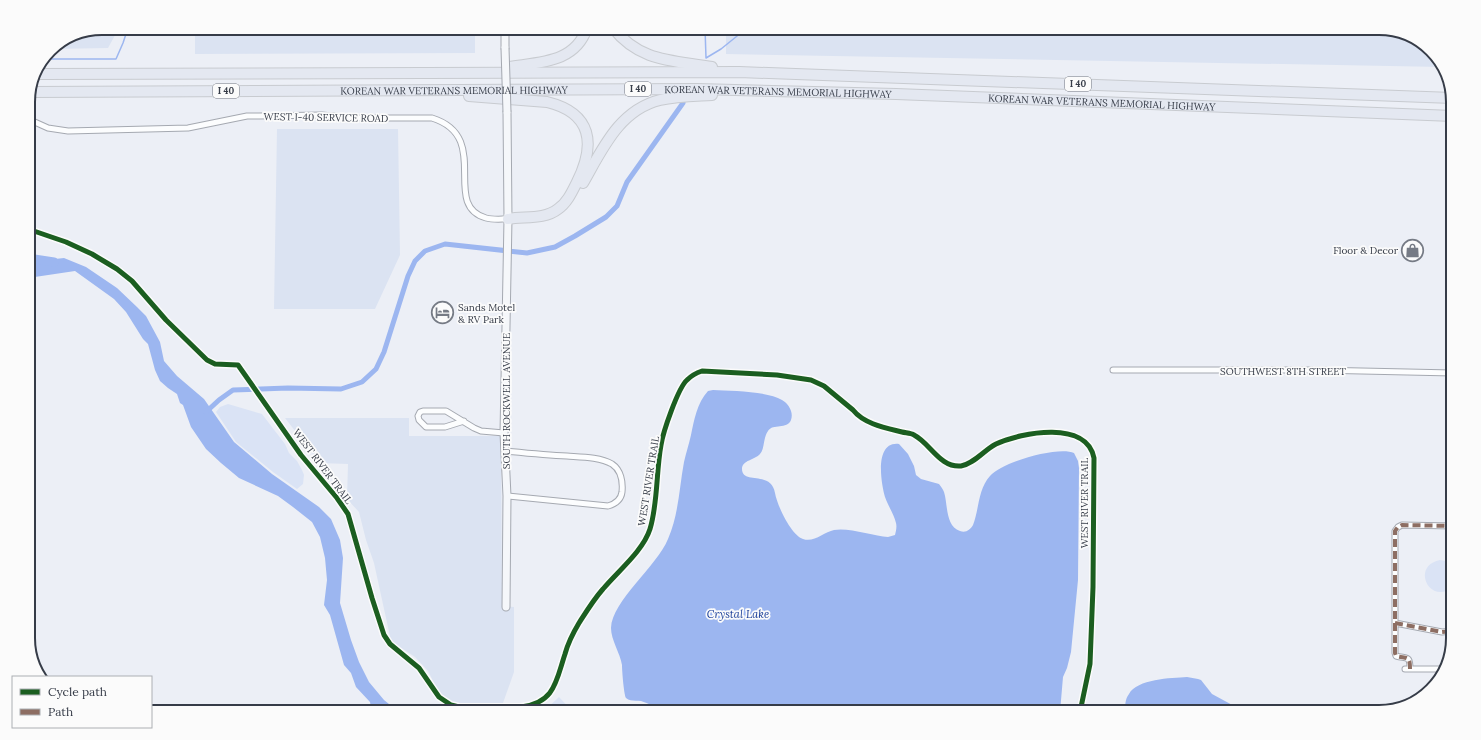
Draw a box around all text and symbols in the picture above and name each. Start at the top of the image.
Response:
road number: I 40 [1065,77,1091,91]
road number: I 40 [625,82,651,96]
street label: KOREAN WAR VETERANS MEMORIAL HIGHWAY [664,83,893,101]
road number: I 40 [213,84,239,98]
street label: KOREAN WAR VETERANS MEMORIAL HIGHWAY [340,84,569,98]
street label: KOREAN WAR VETERANS MEMORIAL HIGHWAY [988,92,1216,114]
street label: WEST I-40 SERVICE ROAD [264,110,388,125]
shop icon: Floor & Decor [1400,237,1426,263]
place label: Floor & Decor [1333,244,1399,257]
hotel icon: Sands Motel & RV Park [429,300,455,326]
place label: Sands Motel & RV Park [458,301,515,326]
street label: SOUTH ROCKWELL AVENUE [500,333,513,469]
street label: SOUTHWEST 8TH STREET [1220,365,1346,378]
street label: WEST RIVER TRAIL [290,426,355,507]
street label: WEST RIVER TRAIL [635,435,662,527]
street label: WEST RIVER TRAIL [1078,457,1091,548]
water label: Crystal Lake [707,607,769,621]
legend [12,676,152,728]
text: Cycle path [48,684,107,699]
text: Path [48,704,73,719]

